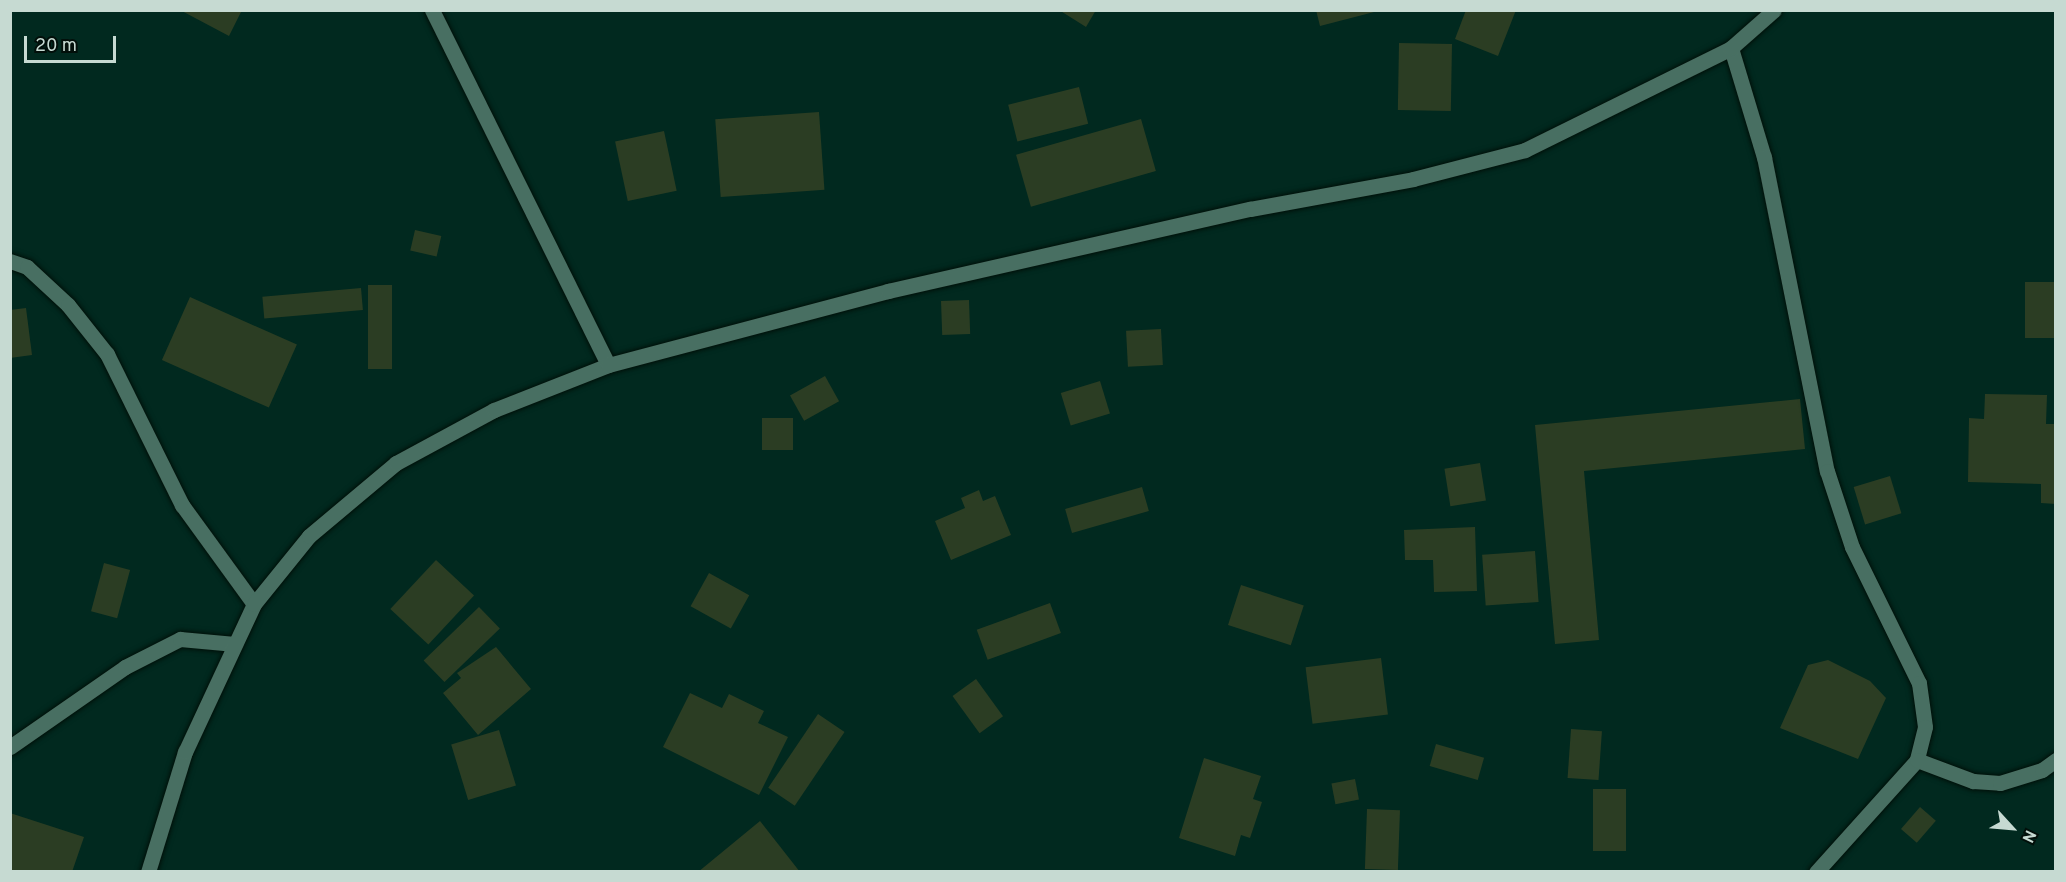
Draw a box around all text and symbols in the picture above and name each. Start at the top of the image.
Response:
scale bar [27,24,118,62]
text: 20 m [35,35,77,58]
north arrow [1982,798,2042,858]
text: N [2017,826,2040,845]

